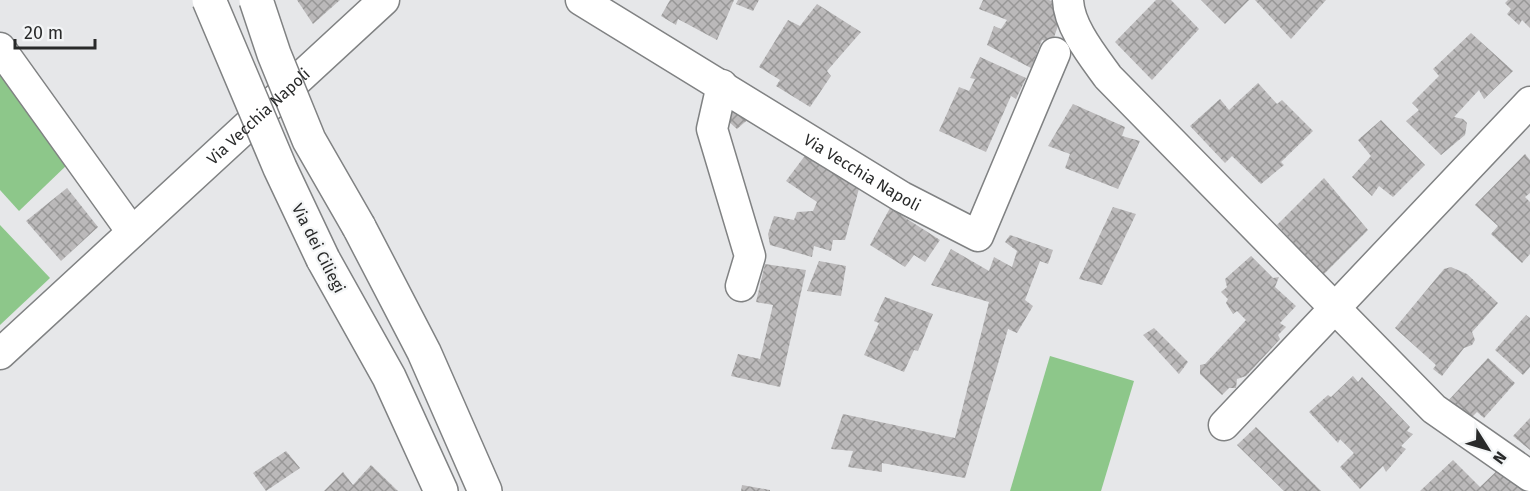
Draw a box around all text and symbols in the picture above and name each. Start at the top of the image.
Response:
scale bar [15,12,94,50]
text: 20 m [24,22,63,44]
street label: Via Vecchia Napoli [203,64,314,169]
street label: Via Vecchia Napoli [800,130,924,215]
street label: Via dei Ciliegi [288,200,349,296]
north arrow [1458,419,1518,479]
text: N [1489,448,1510,468]

